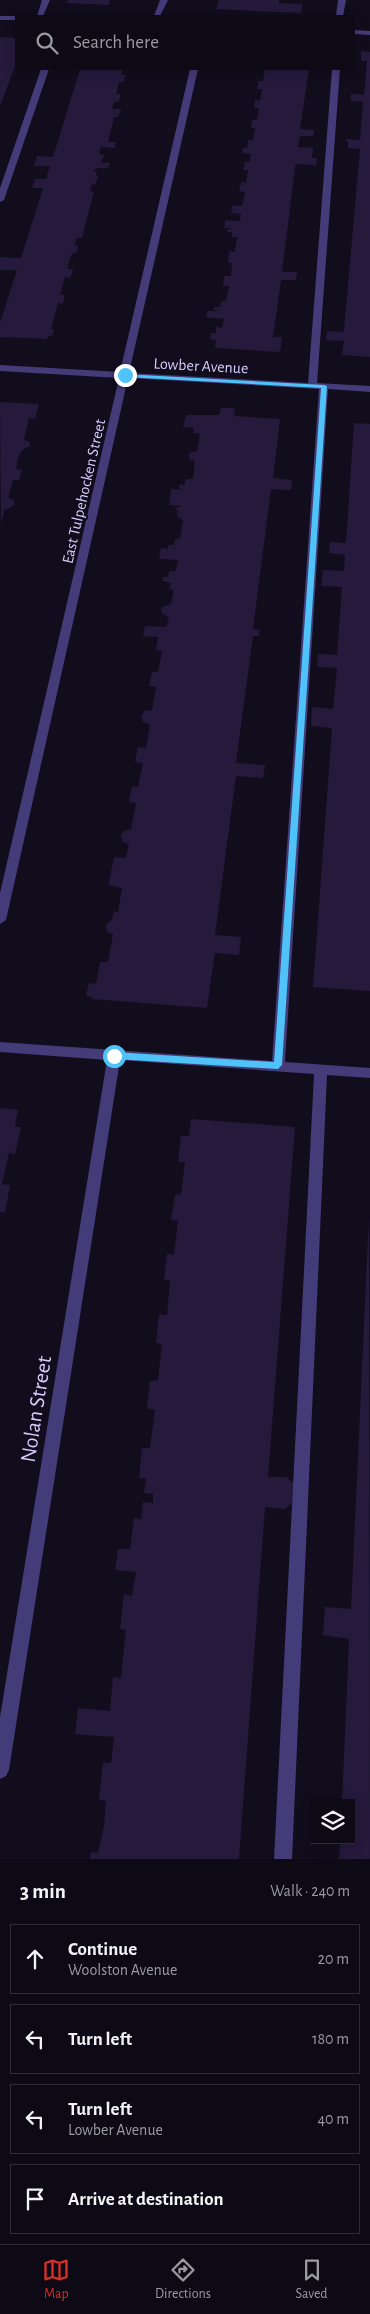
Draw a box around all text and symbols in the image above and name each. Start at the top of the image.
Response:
search box [15,15,355,70]
icon: search [33,29,61,57]
text: Search here [73,33,159,52]
street label: Lowber Avenue [153,356,249,376]
route end [114,364,137,387]
street label: East Tulpehocken Street [60,417,108,565]
route start [103,1045,126,1068]
street label: Nolan Street [17,1354,55,1464]
map controls [310,1799,355,1844]
button: layers [310,1799,355,1844]
text: 3 min [20,1881,66,1902]
text: Walk · 240 m [270,1883,350,1899]
text: Continue [68,1940,137,1959]
icon: ahead [21,1945,49,1973]
text: 20 m [318,1951,349,1967]
text: Woolston Avenue [68,1962,177,1978]
icon: left [21,2025,49,2053]
text: Turn left [68,2030,132,2049]
text: 180 m [312,2031,349,2047]
text: Turn left [68,2100,132,2119]
icon: left [21,2105,49,2133]
text: 40 m [317,2111,349,2127]
text: Lowber Avenue [68,2122,163,2138]
icon: arrive [21,2185,49,2213]
text: Arrive at destination [68,2190,224,2209]
tab: Map [42,2256,70,2303]
tab: Directions [155,2256,211,2303]
tab: Saved [296,2256,328,2303]

